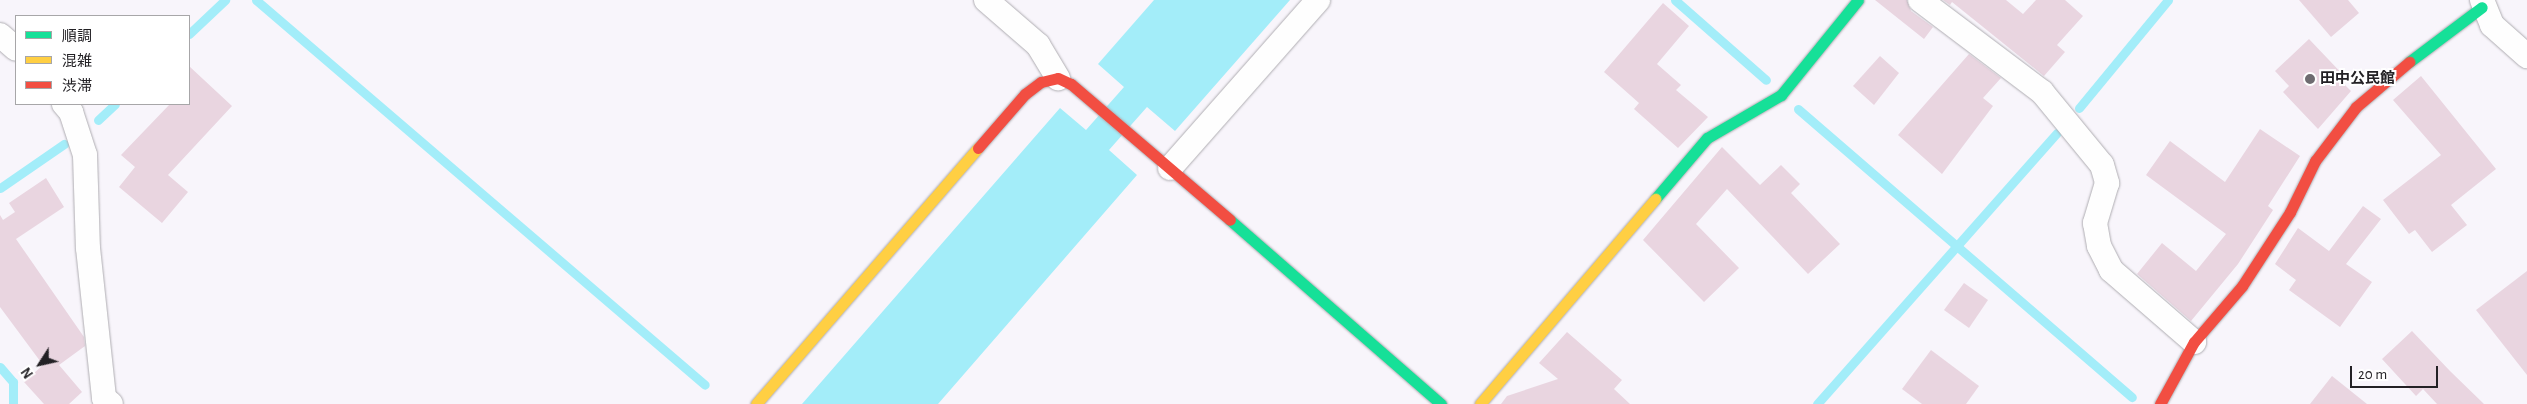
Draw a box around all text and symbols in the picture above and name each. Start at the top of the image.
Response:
legend [15,15,190,105]
text: 順調 [62,29,92,44]
text: 混雑 [62,54,92,69]
place label: 田中公民館 [2320,70,2395,88]
marker: 田中公民館 [2304,73,2316,85]
text: 渋滞 [62,79,92,94]
north arrow [15,339,65,389]
scale bar [2352,356,2440,388]
text: N [19,365,36,381]
text: 20 m [2358,367,2387,382]

